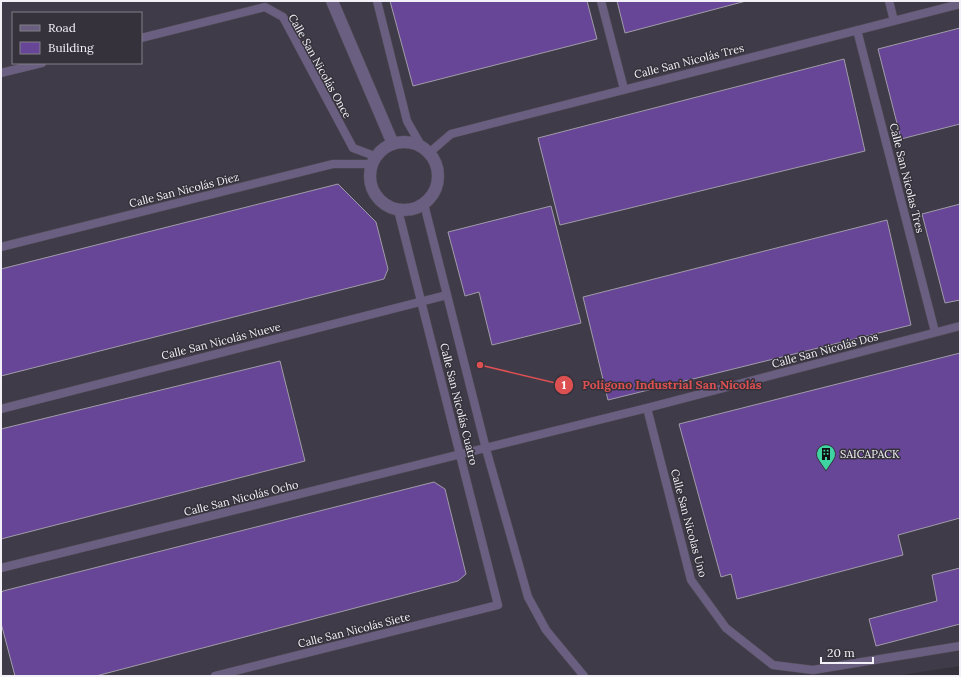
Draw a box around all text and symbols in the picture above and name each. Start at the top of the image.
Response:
street label: Calle San Nicolás Once [285,11,355,121]
legend [12,12,142,64]
text: Road [48,20,76,35]
text: Building [48,40,94,55]
street label: Calle San Nicolás Tres [633,41,745,81]
street label: Calle San Nicolas Tres [887,122,927,234]
street label: Calle San Nicolás Diez [128,169,241,210]
street label: Calle San Nicolás Nueve [160,319,282,363]
street label: Calle San Nicolás Dos [770,329,880,371]
street label: Calle San Nicolás Cuatro [437,342,481,466]
callout: Polígono Industrial San Nicolás [554,373,769,397]
text: 1 [562,377,567,392]
text: Polígono Industrial San Nicolás [582,377,762,392]
building icon: SAICAPACK [815,443,837,471]
place label: SAICAPACK [840,447,900,461]
street label: Calle San Nicolas Uno [668,467,710,579]
street label: Calle San Nicolás Ocho [182,477,300,519]
street label: Calle San Nicolás Siete [296,609,412,651]
scale bar [821,639,873,665]
text: 20 m [827,645,855,660]

